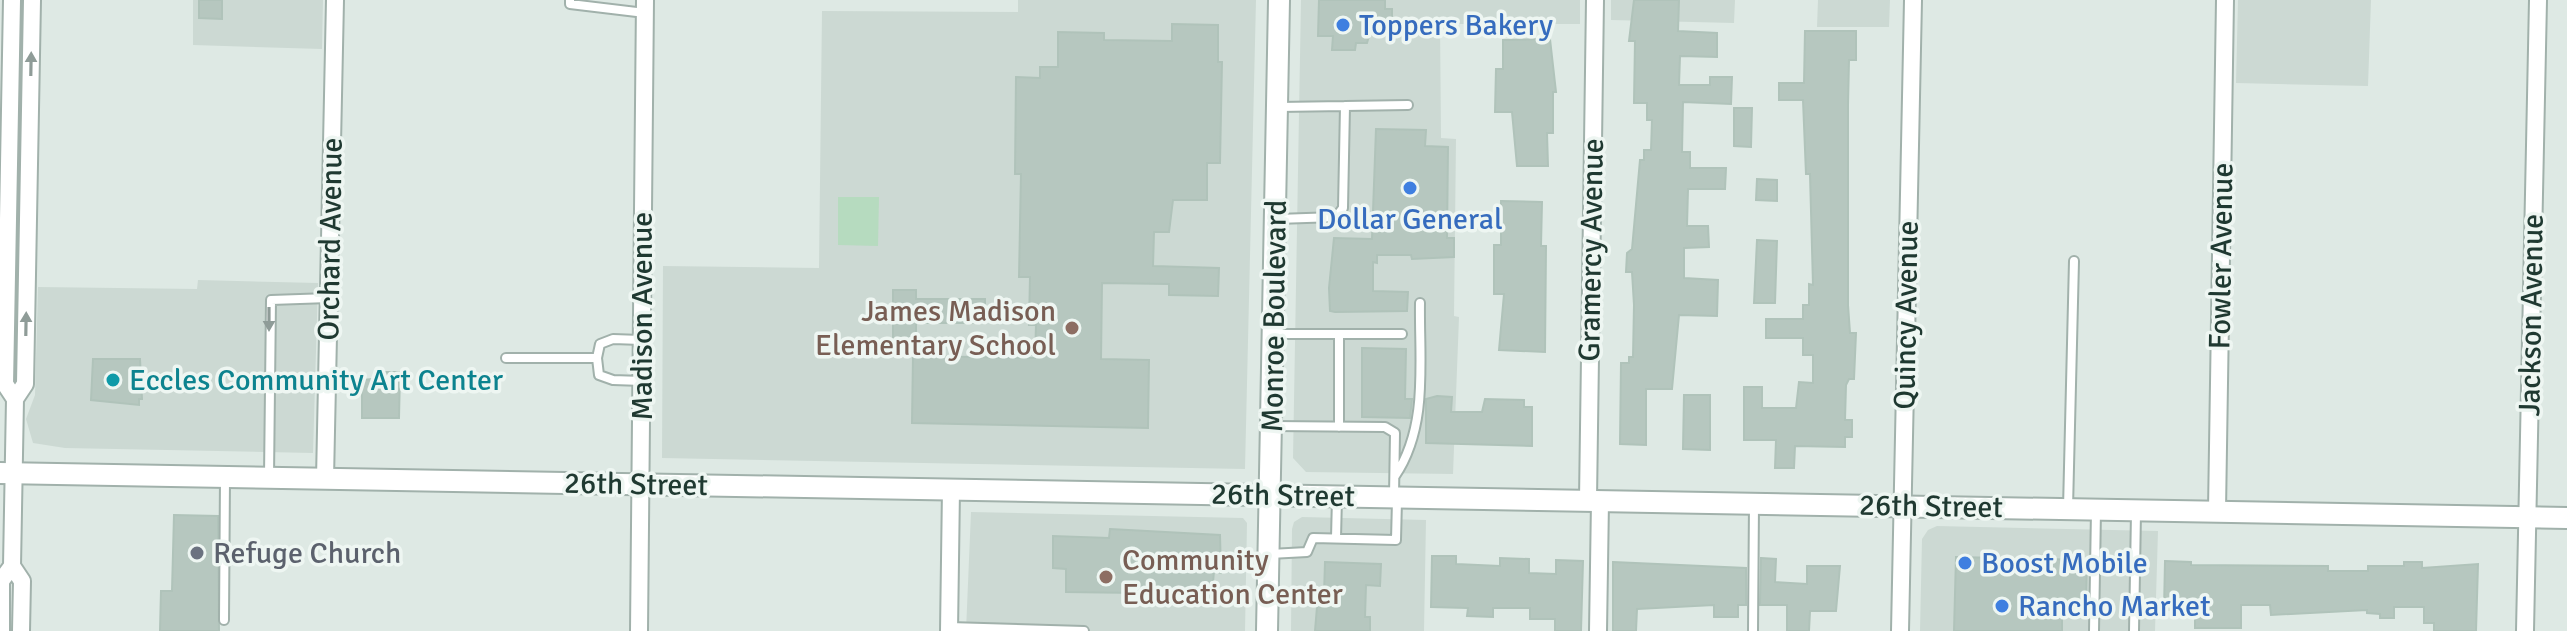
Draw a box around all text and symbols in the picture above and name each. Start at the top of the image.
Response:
place label: Toppers Bakery [1359,7,1553,44]
marker: Toppers Bakery [1334,16,1352,34]
one-way arrow [25,51,37,76]
street label: Orchard Avenue [310,137,351,341]
street label: Gramercy Avenue [1571,138,1612,362]
street label: Fowler Avenue [2201,162,2242,350]
marker: Dollar General [1401,179,1419,197]
street label: Monroe Boulevard [1254,199,1295,433]
place label: Dollar General [1317,201,1503,238]
street label: Madison Avenue [624,212,661,420]
street label: Jackson Avenue [2511,213,2552,417]
street label: Quincy Avenue [1886,220,1927,410]
place label: James Madison Elementary School [815,293,1056,364]
one-way arrow [263,307,275,332]
one-way arrow [20,311,32,336]
marker: James Madison Elementary School [1063,319,1081,337]
place label: Eccles Community Art Center [129,362,503,399]
marker: Eccles Community Art Center [104,371,122,389]
street label: 26th Street [564,465,708,504]
street label: 26th Street [1211,476,1355,515]
street label: 26th Street [1859,487,2003,526]
place label: Refuge Church [213,535,401,572]
place label: Community Education Center [1122,542,1343,613]
marker: Refuge Church [188,544,206,562]
place label: Boost Mobile [1981,545,2148,582]
marker: Boost Mobile [1956,554,1974,572]
marker: Community Education Center [1097,568,1115,586]
place label: Rancho Market [2018,588,2211,625]
marker: Rancho Market [1993,597,2011,615]

